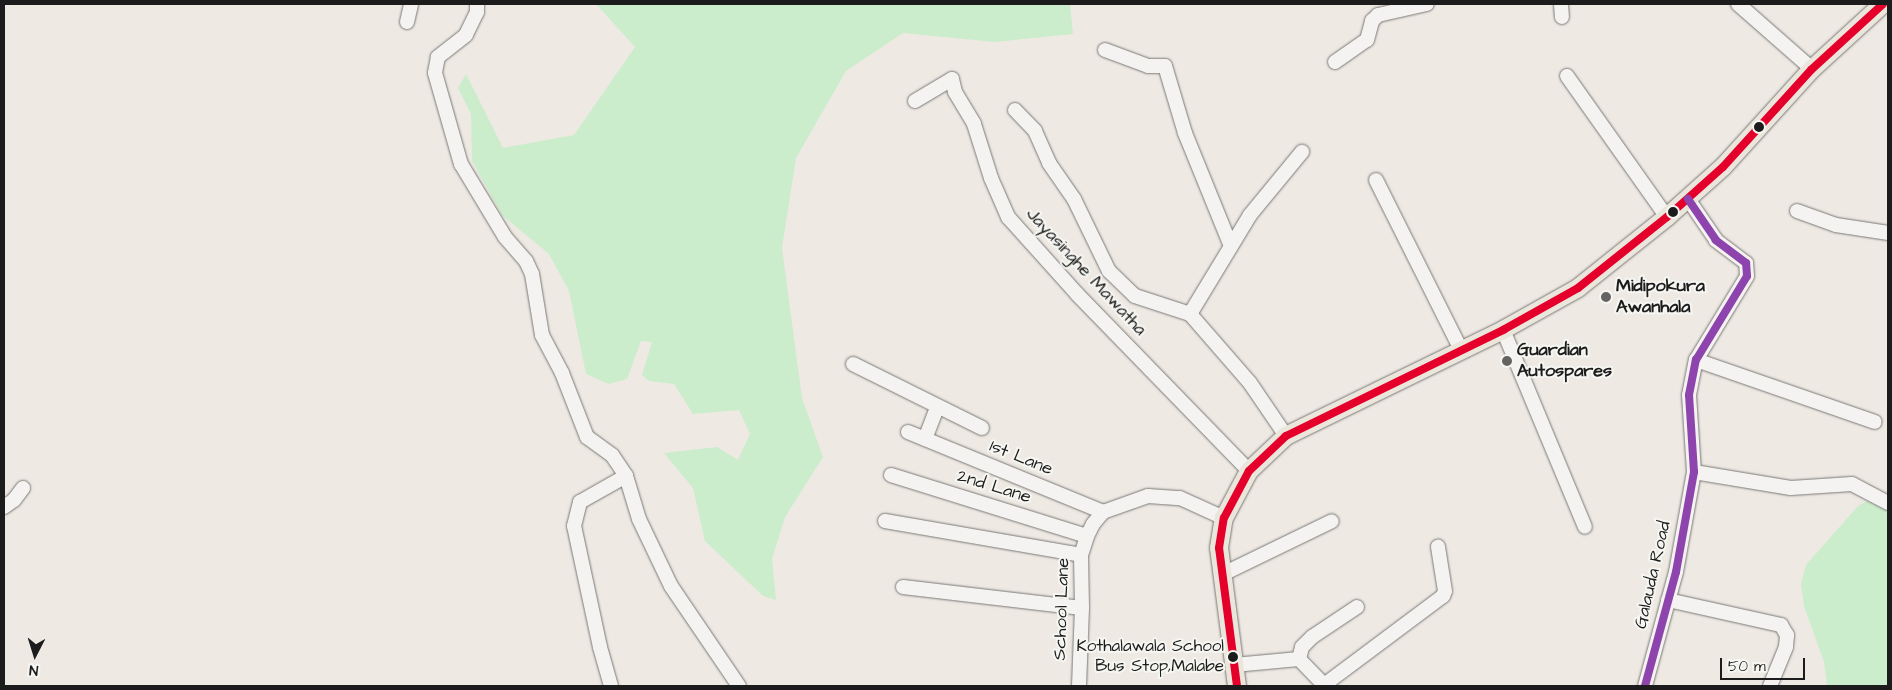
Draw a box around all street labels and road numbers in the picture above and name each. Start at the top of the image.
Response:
street label: Jayasinghe Mawatha [1021,204,1151,340]
street label: 1st Lane [986,436,1056,480]
street label: 2nd Lane [954,466,1034,508]
street label: Galauda Road [1630,519,1676,631]
street label: School Lane [1049,557,1075,661]

